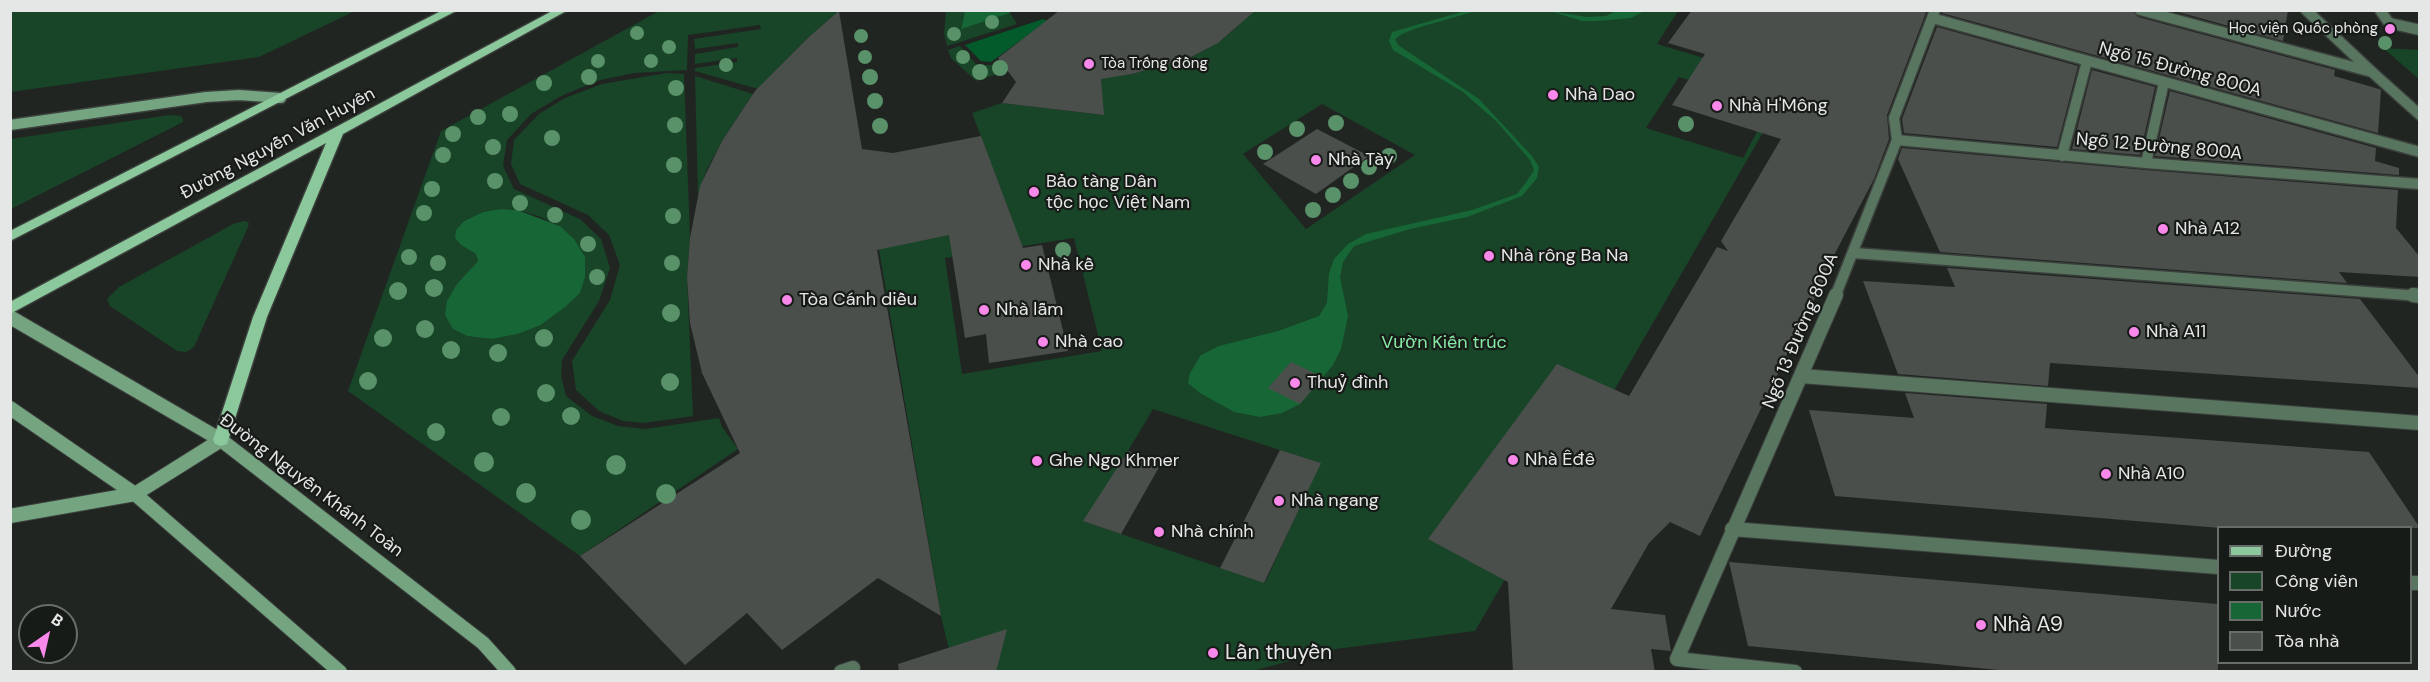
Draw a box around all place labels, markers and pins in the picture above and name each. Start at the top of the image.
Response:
place label: Học viện Quốc phòng [2229,20,2378,38]
marker: Học viện Quốc phòng [2383,22,2397,36]
place label: Tòa Trống đồng [1101,55,1208,73]
marker: Tòa Trống đồng [1082,57,1096,71]
place label: Nhà Dao [1565,84,1635,106]
marker: Nhà Dao [1546,88,1560,102]
place label: Nhà H'Mông [1729,95,1828,117]
marker: Nhà H'Mông [1710,99,1724,113]
place label: Nhà Tày [1328,149,1394,171]
marker: Nhà Tày [1309,153,1323,167]
place label: Bảo tàng Dân tộc học Việt Nam [1046,171,1190,213]
marker: Bảo tàng Dân tộc học Việt Nam [1027,185,1041,199]
place label: Nhà A12 [2175,218,2240,240]
marker: Nhà A12 [2156,222,2170,236]
place label: Nhà rông Ba Na [1501,245,1628,267]
marker: Nhà rông Ba Na [1482,249,1496,263]
place label: Nhà kề [1038,254,1094,276]
marker: Nhà kề [1019,258,1033,272]
place label: Tòa Cánh diều [799,289,917,311]
marker: Tòa Cánh diều [780,293,794,307]
place label: Nhà lẫm [996,299,1063,321]
marker: Nhà lẫm [977,303,991,317]
place label: Nhà A11 [2146,321,2206,343]
marker: Nhà A11 [2127,325,2141,339]
place label: Nhà cao [1055,331,1123,353]
marker: Nhà cao [1036,335,1050,349]
place label: Thuỷ đình [1307,372,1388,394]
marker: Thuỷ đình [1288,376,1302,390]
place label: Nhà Êđê [1525,449,1595,471]
place label: Ghe Ngo Khmer [1049,450,1179,472]
marker: Nhà Êđê [1506,453,1520,467]
marker: Ghe Ngo Khmer [1030,454,1044,468]
place label: Nhà A10 [2118,463,2185,485]
marker: Nhà A10 [2099,467,2113,481]
place label: Nhà ngang [1291,490,1379,512]
marker: Nhà ngang [1272,494,1286,508]
place label: Nhà chính [1171,521,1254,543]
marker: Nhà chính [1152,525,1166,539]
place label: Nhà A9 [1993,612,2063,638]
marker: Nhà A9 [1974,618,1988,632]
place label: Lần thuyền [1225,640,1332,666]
marker: Lần thuyền [1206,646,1220,660]

